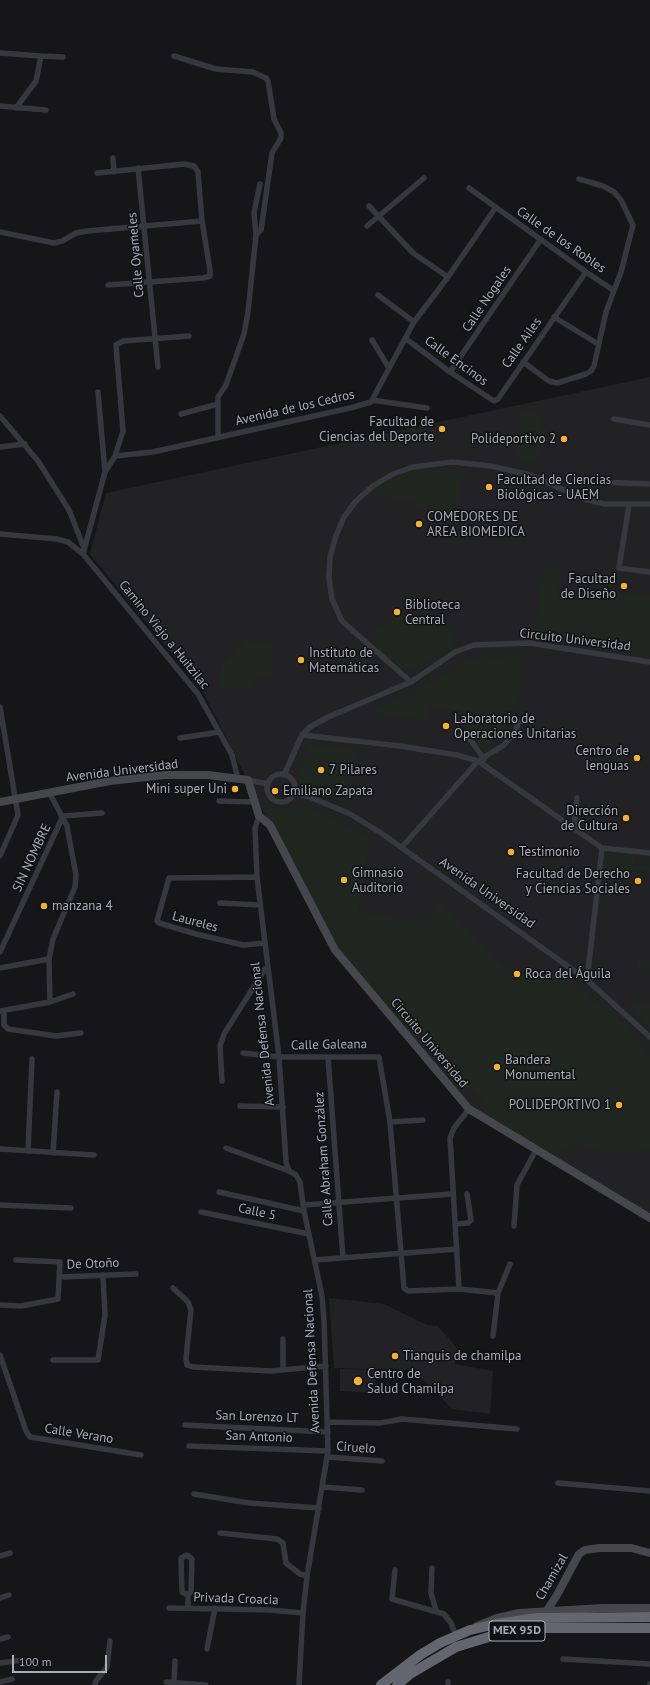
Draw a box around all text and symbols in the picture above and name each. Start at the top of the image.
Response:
street label: Calle de los Robles [513,203,609,277]
street label: Calle Oyameles [125,212,147,298]
street label: Calle Nogales [459,263,515,335]
street label: Calle Ailes [499,315,545,371]
street label: Calle Encinos [421,333,491,389]
street label: Avenida de los Cedros [234,387,356,429]
place label: Facultad de Ciencias del Deporte [319,414,434,445]
marker: Facultad de Ciencias del Deporte [437,424,447,434]
place label: Polideportivo 2 [471,431,556,447]
marker: Polideportivo 2 [559,434,569,444]
place label: Facultad de Ciencias Biológicas - UAEM [497,472,611,503]
marker: Facultad de Ciencias Biológicas - UAEM [484,482,494,492]
place label: COMEDORES DE AREA BIOMEDICA [427,509,525,540]
marker: COMEDORES DE AREA BIOMEDICA [414,519,424,529]
place label: Facultad de Diseño [561,571,616,602]
street label: Camino Viejo a Huitzilac [115,577,213,693]
marker: Facultad de Diseño [619,581,629,591]
place label: Biblioteca Central [405,597,460,628]
marker: Biblioteca Central [392,607,402,617]
street label: Circuito Universidad [518,625,632,655]
place label: Instituto de Matemáticas [309,645,379,676]
marker: Instituto de Matemáticas [296,655,306,665]
place label: Laboratorio de Operaciones Unitarias [454,711,576,742]
marker: Laboratorio de Operaciones Unitarias [441,721,451,731]
place label: Centro de lenguas [575,743,629,774]
marker: Centro de lenguas [632,753,642,763]
street label: Avenida Universidad [65,756,179,786]
place label: 7 Pilares [329,762,377,778]
marker: 7 Pilares [316,765,326,775]
place label: Mini super Uni [146,781,227,797]
place label: Emiliano Zapata [283,783,373,799]
marker: Mini super Uni [230,784,240,794]
marker: Emiliano Zapata [270,786,280,796]
place label: Dirección de Cultura [561,803,618,834]
marker: Dirección de Cultura [621,813,631,823]
street label: SIN NOMBRE [9,822,55,894]
place label: Testimonio [519,844,580,860]
marker: Testimonio [506,847,516,857]
street label: Avenida Universidad [436,854,538,932]
place label: Gimnasio Auditorio [352,865,403,896]
place label: Facultad de Derecho y Ciencias Sociales [516,866,630,897]
marker: Gimnasio Auditorio [339,875,349,885]
marker: Facultad de Derecho y Ciencias Sociales [633,876,643,886]
place label: manzana 4 [52,898,112,914]
marker: manzana 4 [39,901,49,911]
street label: Laureles [170,908,220,936]
street label: Avenida Defensa Nacional [248,961,278,1107]
place label: Roca del Águila [525,966,611,982]
marker: Roca del Águila [512,969,522,979]
street label: Circuito Universidad [387,995,471,1091]
street label: Calle Galeana [291,1037,367,1053]
place label: Bandera Monumental [505,1052,575,1083]
marker: Bandera Monumental [492,1062,502,1072]
street label: Calle Abraham González [312,1091,336,1227]
place label: POLIDEPORTIVO 1 [509,1097,611,1113]
marker: POLIDEPORTIVO 1 [614,1100,624,1110]
street label: Calle 5 [237,1200,277,1224]
street label: De Otoño [66,1255,120,1273]
street label: Avenida Defensa Nacional [300,1288,324,1434]
place label: Tianguis de chamilpa [403,1348,521,1364]
marker: Tianguis de chamilpa [390,1351,400,1361]
place label: Centro de Salud Chamilpa [367,1366,454,1397]
marker: Centro de Salud Chamilpa [352,1375,364,1387]
street label: San Lorenzo LT [215,1408,299,1426]
street label: Calle Verano [43,1421,115,1447]
street label: San Antonio [225,1428,293,1446]
street label: Ciruelo [336,1439,376,1457]
street label: Chamizal [532,1551,572,1603]
street label: Privada Croacia [193,1590,279,1608]
road number: MEX 95D [489,1621,545,1641]
scale bar [14,1647,109,1673]
text: 100 m [19,1654,52,1669]

